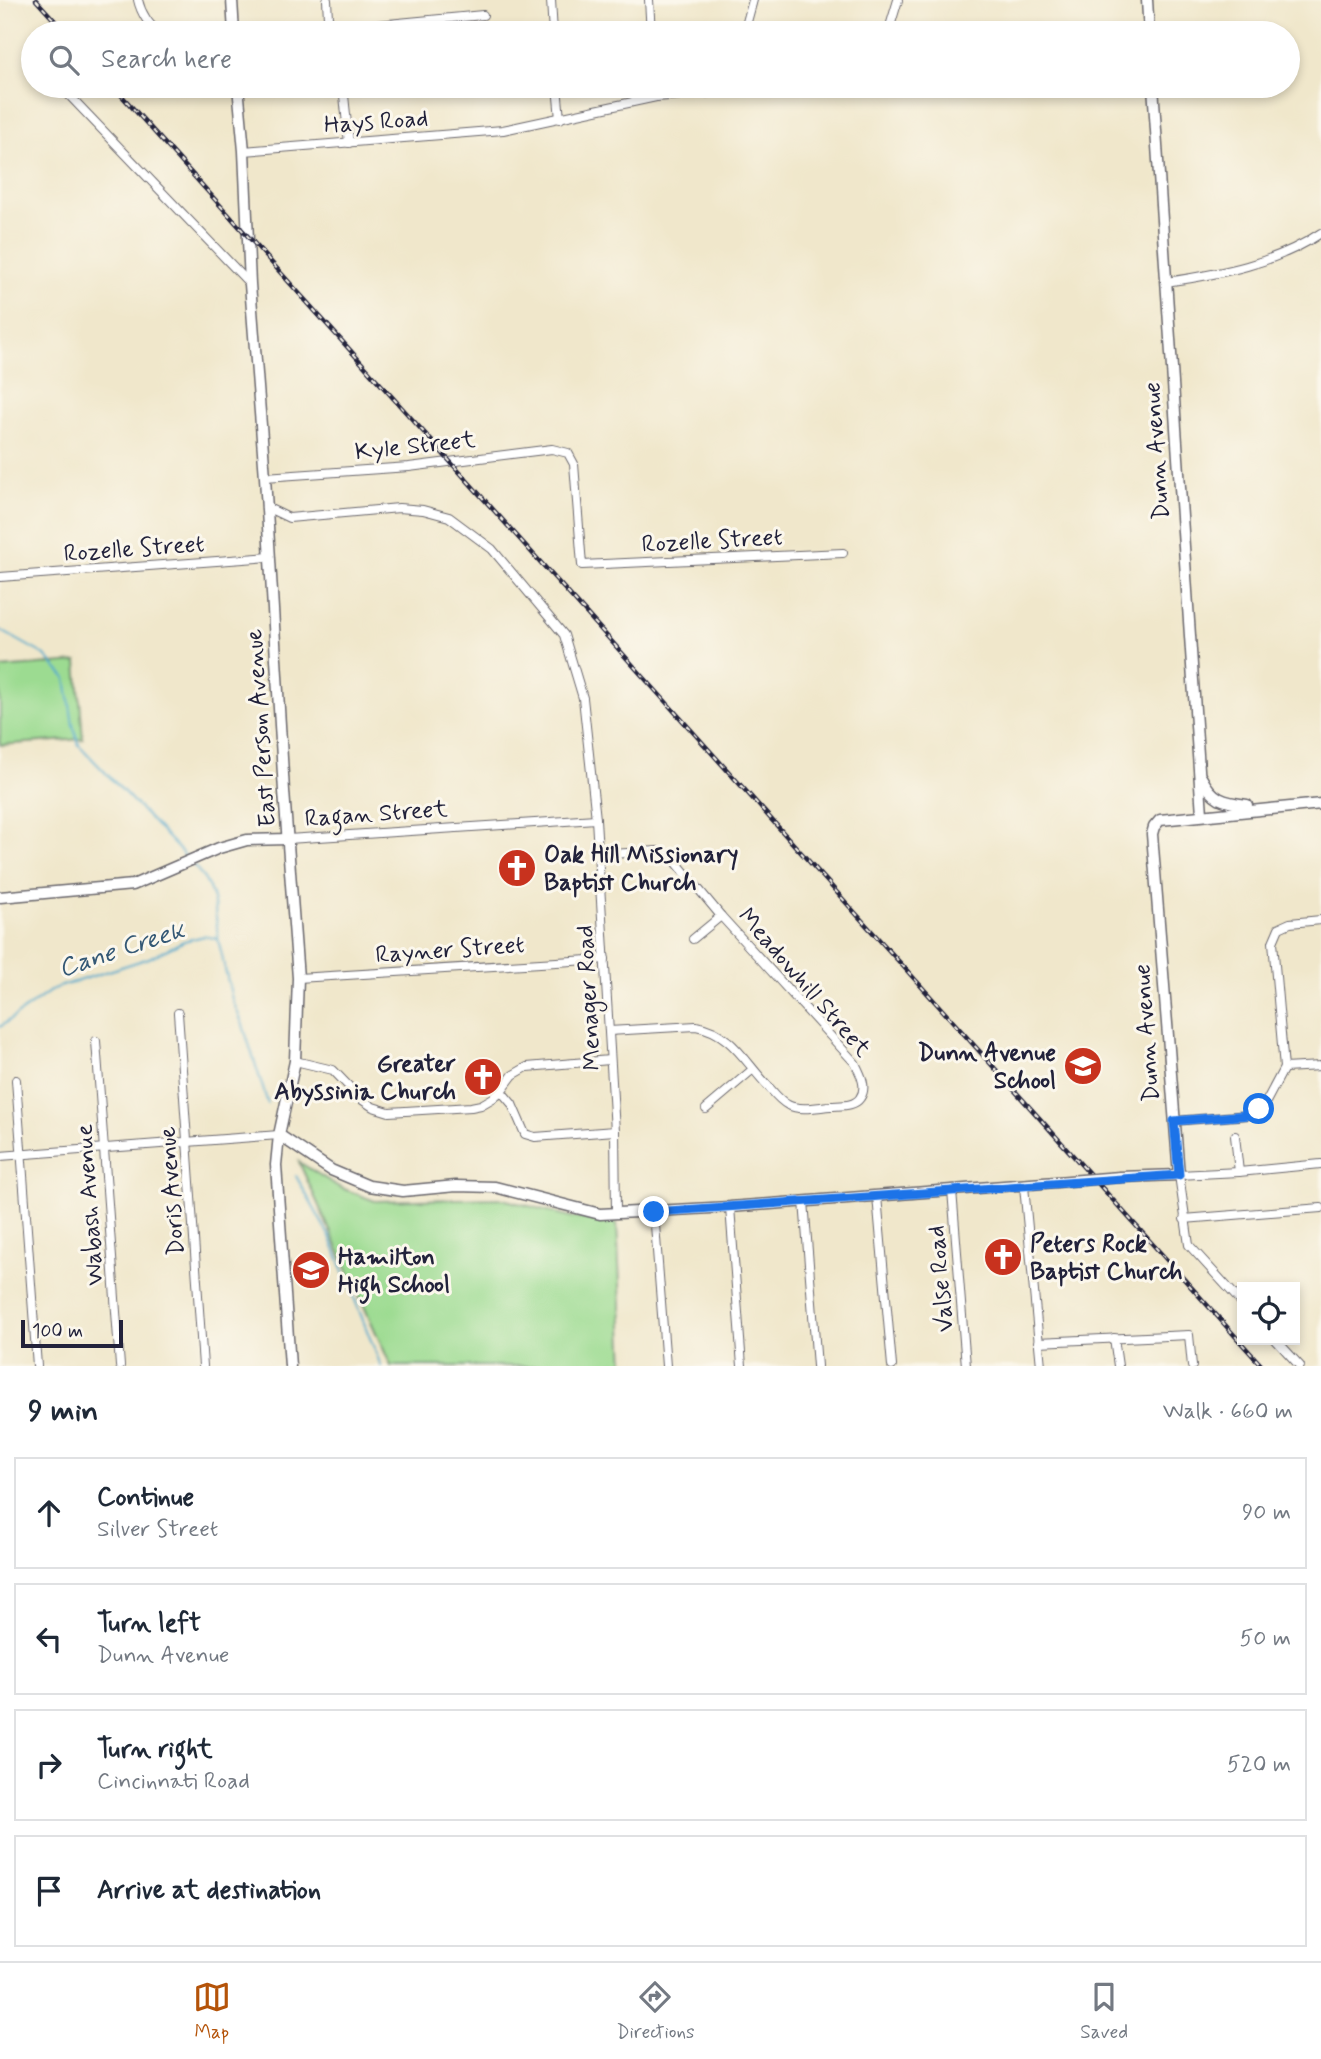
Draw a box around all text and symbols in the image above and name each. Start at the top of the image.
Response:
search box [21,21,1300,98]
icon: search [45,41,83,79]
text: Search here [101,43,232,77]
street label: Hays Road [323,103,429,142]
street label: Dunn Avenue [1137,381,1178,521]
street label: Kyle Street [353,425,477,468]
street label: Rozelle Street [641,522,783,561]
street label: Rozelle Street [63,529,206,570]
street label: East Person Avenue [239,628,284,828]
street label: Ragan Street [304,794,449,838]
place label: Oak Hill Missionary Baptist Church [544,840,738,899]
church icon: Oak Hill Missionary Baptist Church [496,847,538,889]
street label: Meadowhill Street [730,902,877,1064]
water label: Cane Creek [54,913,190,986]
street label: Menager Road [570,924,611,1071]
street label: Rayner Street [375,930,526,971]
street label: Dunn Avenue [1127,963,1168,1103]
place label: Dunn Avenue School [918,1038,1056,1097]
school or university icon: Dunn Avenue School [1062,1045,1104,1087]
place label: Greater Abyssinia Church [274,1049,456,1108]
church icon: Greater Abyssinia Church [462,1056,504,1098]
route start [1243,1093,1274,1124]
street label: Wabash Avenue [69,1123,112,1287]
street label: Doris Avenue [153,1125,192,1257]
route end [638,1196,669,1227]
street label: Valse Road [921,1224,962,1334]
place label: Peters Rock Baptist Church [1030,1229,1183,1288]
church icon: Peters Rock Baptist Church [982,1236,1024,1278]
place label: Hamilton High School [338,1242,450,1304]
school or university icon: Hamilton High School [290,1249,332,1291]
map controls [1237,1282,1300,1345]
button: locate [1237,1282,1300,1345]
scale bar [21,1317,122,1349]
text: 100 m [32,1319,83,1344]
text: 9 min [28,1392,98,1431]
text: Walk · 660 m [1163,1397,1293,1427]
text: Continue [97,1481,194,1515]
icon: ahead [30,1494,68,1532]
text: 90 m [1242,1498,1291,1528]
text: Silver Street [97,1515,218,1545]
text: Turn left [97,1607,201,1641]
icon: left [30,1620,68,1658]
text: 50 m [1240,1624,1291,1654]
text: Dunn Avenue [97,1641,229,1671]
text: Turn right [97,1733,213,1767]
icon: right [30,1746,68,1784]
text: 520 m [1227,1750,1291,1780]
text: Cincinnati Road [97,1767,250,1797]
icon: arrive [30,1872,68,1910]
text: Arrive at destination [97,1874,321,1908]
tab: Map [193,1978,231,2045]
tab: Directions [616,1978,695,2045]
tab: Saved [1080,1978,1128,2045]

